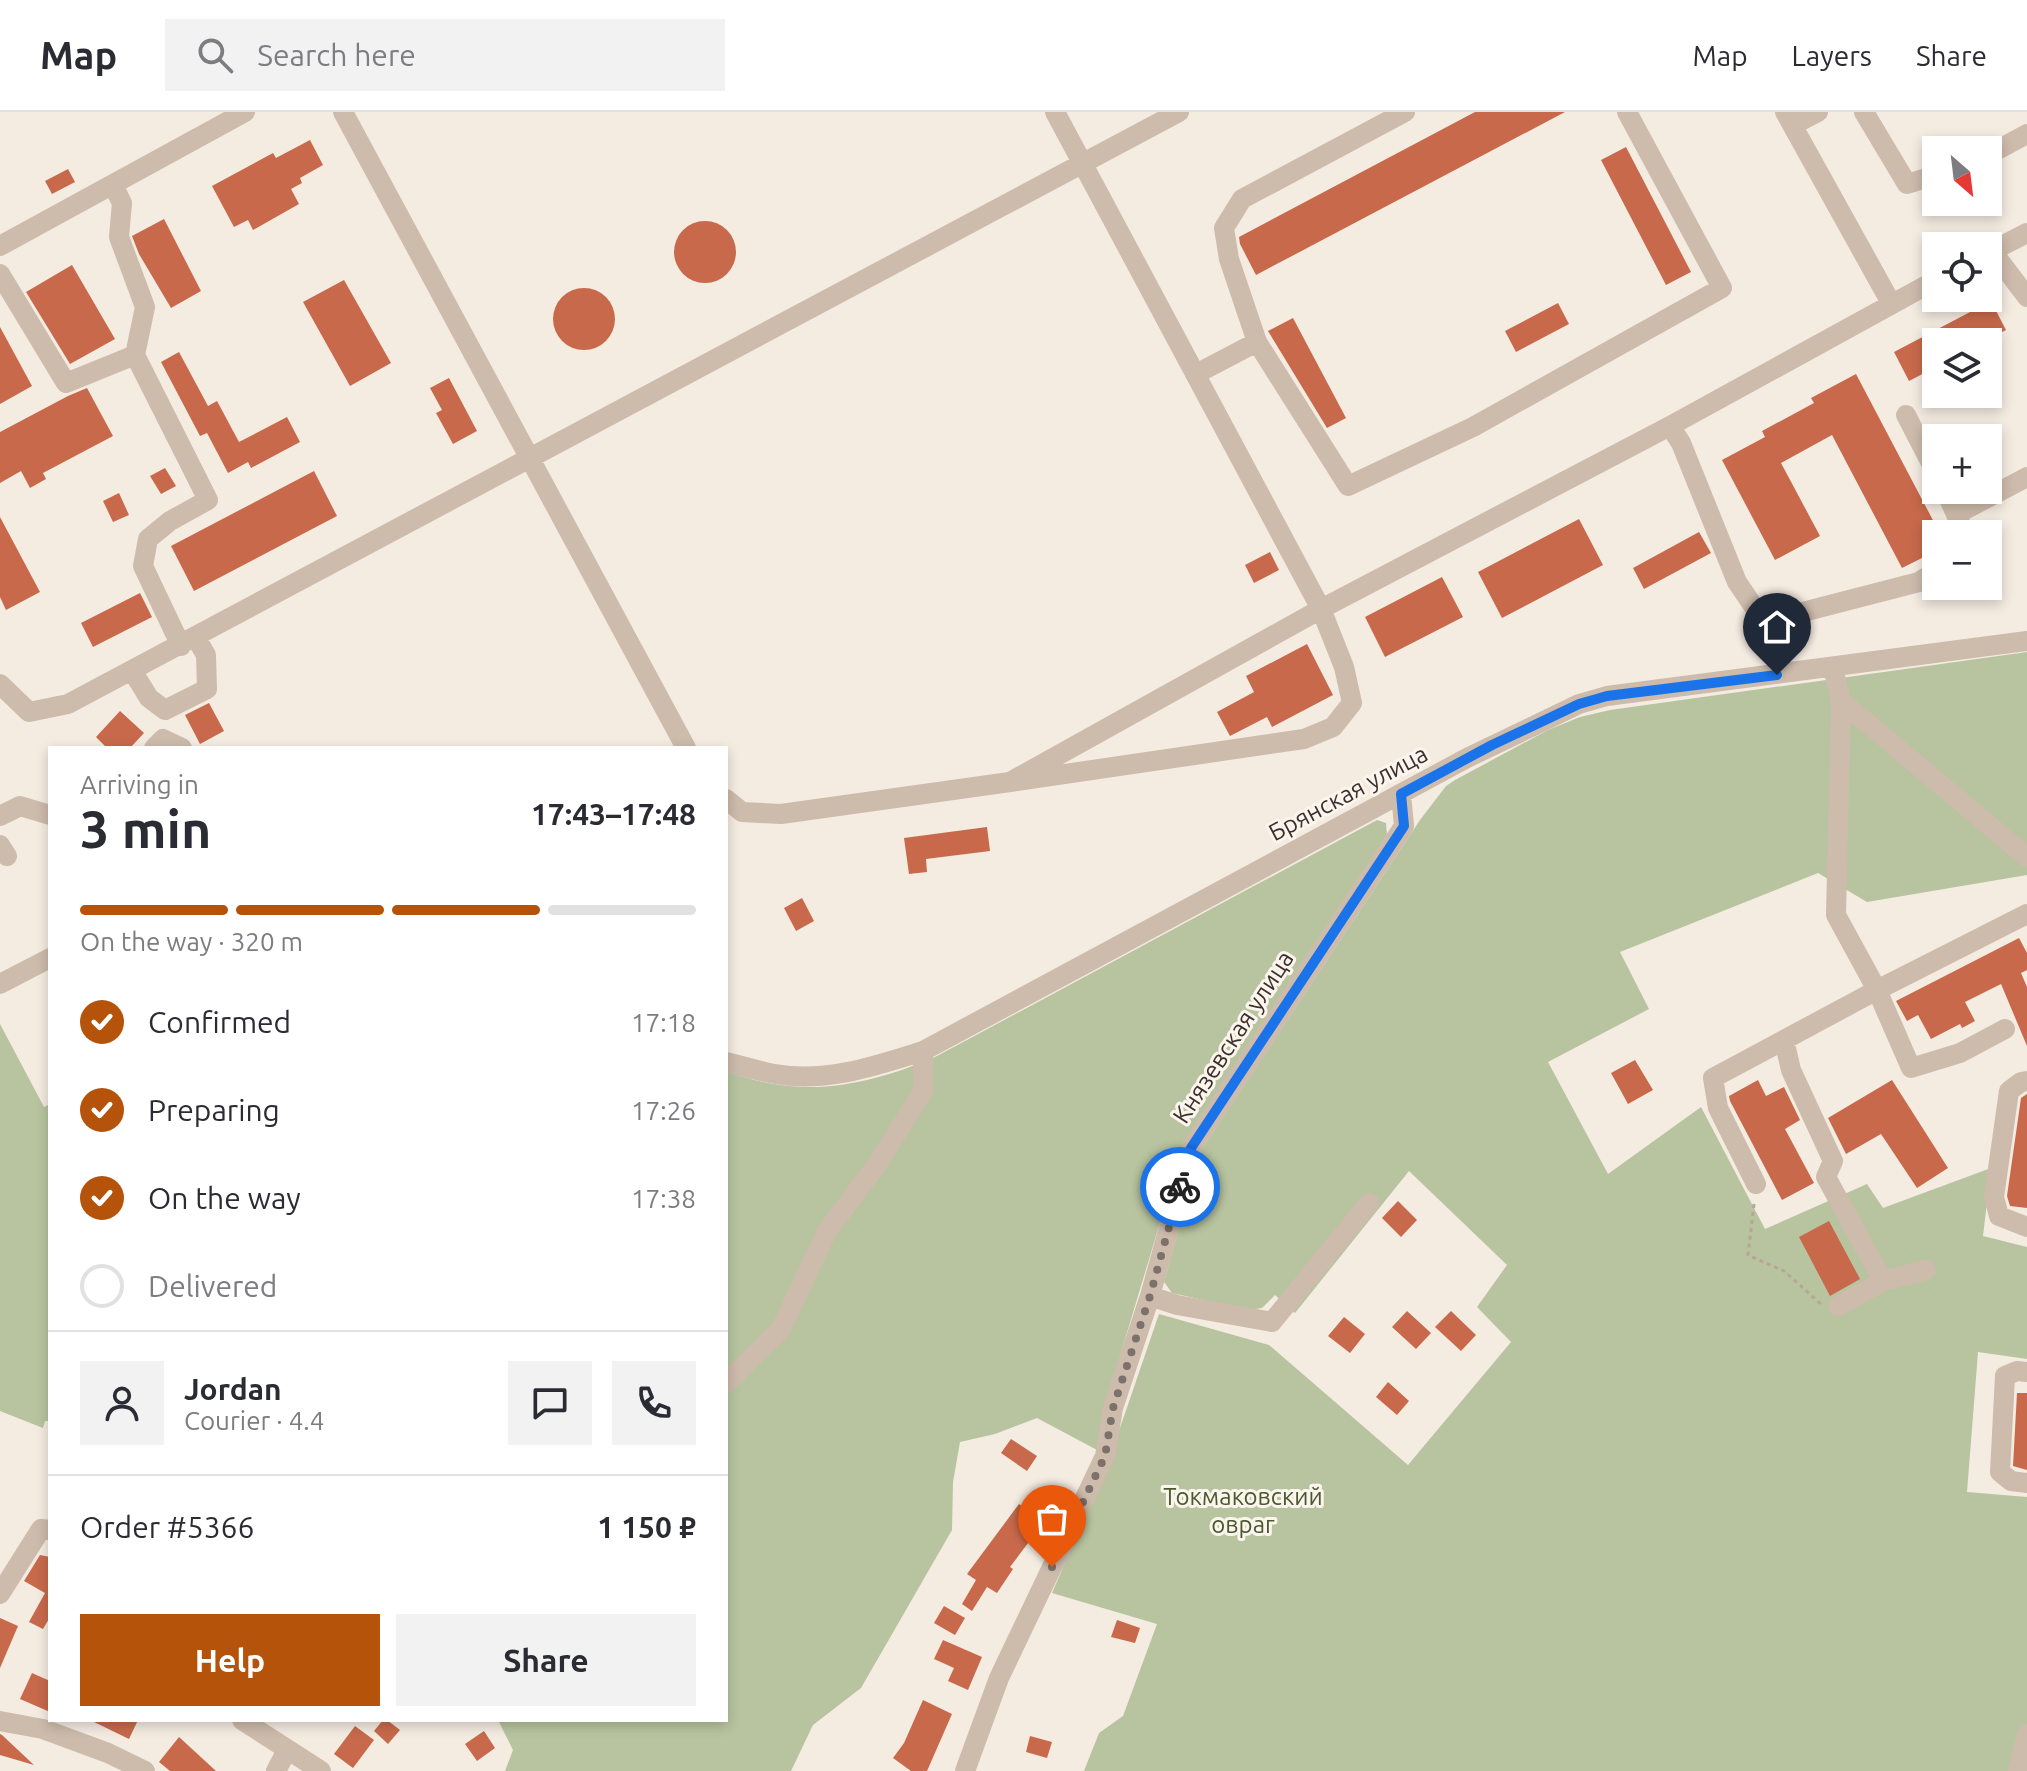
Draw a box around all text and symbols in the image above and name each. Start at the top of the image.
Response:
search box [165,19,725,91]
icon: search [193,33,237,77]
text: Map [40,34,117,76]
text: Search here [257,38,416,72]
text: Map [1692,40,1748,71]
text: Layers [1792,40,1872,71]
text: Share [1916,40,1987,71]
north arrow [1922,136,2002,216]
map controls [1922,136,2002,600]
button: locate [1922,232,2002,312]
button: layers [1922,328,2002,408]
button: + [1922,424,2002,504]
button: − [1922,520,2002,600]
pin [1743,593,1811,675]
icon: home [1755,605,1799,649]
street label: Брянская улица [1264,740,1432,846]
text: Arriving in [80,770,199,799]
text: 17:43–17:48 [531,797,696,831]
text: 3 min [80,800,211,858]
text: On the way · 320 m [80,927,303,956]
street label: Князевская улица [1167,946,1299,1128]
icon: check [80,1000,124,1044]
text: Confirmed [148,1005,291,1039]
text: 17:18 [631,1008,696,1037]
icon: check [80,1088,124,1132]
text: Preparing [148,1093,280,1127]
text: 17:26 [631,1096,696,1125]
courier [1140,1147,1220,1227]
icon: bike [1158,1165,1202,1209]
icon: check [80,1176,124,1220]
text: On the way [148,1181,301,1215]
text: 17:38 [631,1184,696,1213]
text: Delivered [148,1269,277,1303]
button: person [80,1361,164,1445]
button: chat [508,1361,592,1445]
button: phone [612,1361,696,1445]
text: Jordan [184,1372,282,1406]
text: Courier · 4.4 [184,1406,324,1435]
park label: Токмаковский овраг [1163,1483,1323,1538]
pin [1018,1485,1086,1567]
icon: bag [1030,1497,1074,1541]
text: Order #5366 [80,1510,254,1544]
text: 1 150 ₽ [597,1510,696,1544]
button: Help [80,1614,380,1706]
button: Share [396,1614,696,1706]

